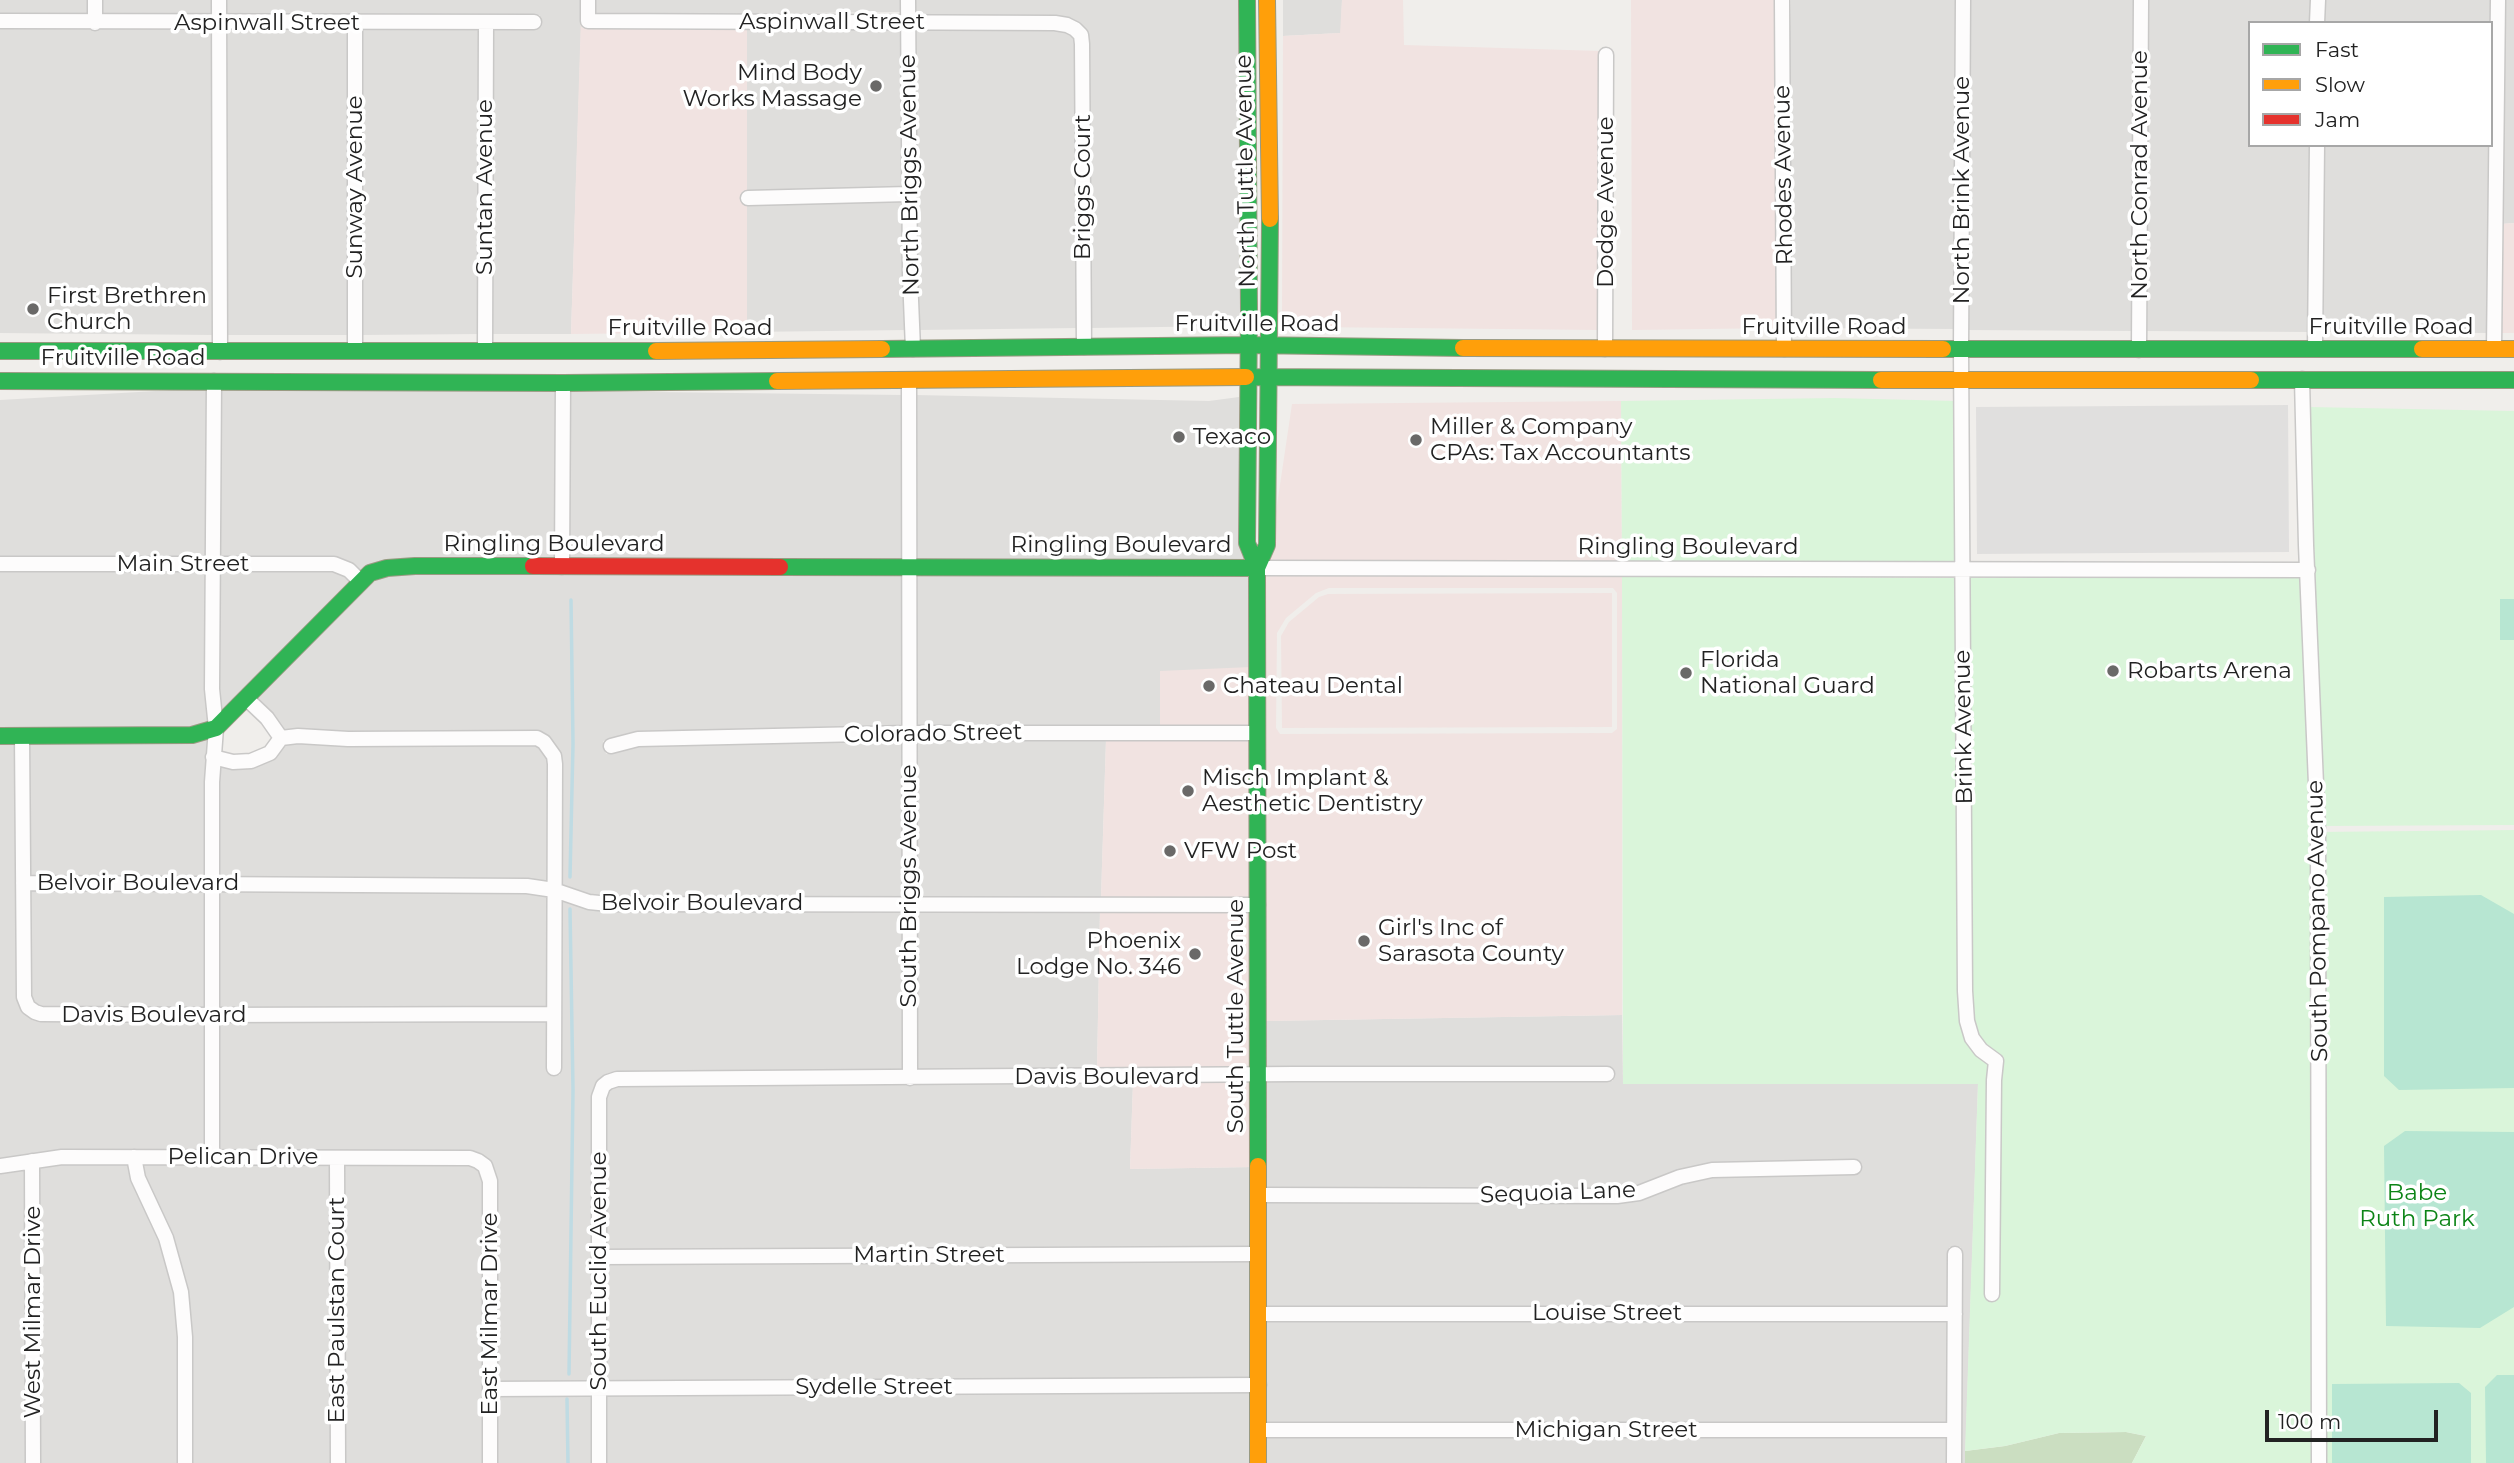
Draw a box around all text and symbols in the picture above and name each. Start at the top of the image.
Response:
street label: Aspinwall Street [739,8,925,36]
street label: Aspinwall Street [174,9,360,37]
legend [2248,21,2493,147]
text: Fast [2315,37,2359,62]
street label: North Conrad Avenue [2126,50,2154,300]
street label: North Briggs Avenue [894,54,926,296]
street label: North Tuttle Avenue [1230,54,1262,288]
place label: Mind Body Works Massage [682,59,862,113]
text: Slow [2315,72,2365,97]
street label: North Brink Avenue [1948,76,1976,304]
marker: Mind Body Works Massage [868,78,884,94]
street label: Rhodes Avenue [1769,85,1799,265]
street label: Sunway Avenue [341,95,369,279]
street label: Suntan Avenue [471,99,499,275]
text: Jam [2315,107,2360,132]
street label: Briggs Court [1069,114,1097,260]
street label: Dodge Avenue [1592,116,1620,288]
place label: First Brethren Church [47,282,207,336]
marker: First Brethren Church [25,301,41,317]
street label: Fruitville Road [1174,310,1340,338]
street label: Fruitville Road [1741,313,1907,341]
street label: Fruitville Road [2308,313,2474,341]
street label: Fruitville Road [607,314,773,342]
street label: Fruitville Road [40,344,206,372]
place label: Miller & Company CPAs: Tax Accountants [1430,413,1691,467]
place label: Texaco [1193,423,1271,451]
marker: Texaco [1171,429,1187,445]
marker: Miller & Company CPAs: Tax Accountants [1408,432,1424,448]
street label: Ringling Boulevard [443,530,665,558]
street label: Ringling Boulevard [1010,531,1232,559]
street label: Ringling Boulevard [1577,533,1799,561]
street label: Main Street [117,550,249,578]
place label: Florida National Guard [1700,646,1875,700]
street label: Brink Avenue [1949,649,1979,805]
place label: Robarts Arena [2127,657,2292,685]
marker: Robarts Arena [2105,663,2121,679]
marker: Florida National Guard [1678,665,1694,681]
place label: Chateau Dental [1223,672,1403,700]
marker: Chateau Dental [1201,678,1217,694]
street label: Colorado Street [844,719,1022,749]
street label: South Briggs Avenue [895,764,923,1008]
place label: Misch Implant & Aesthetic Dentistry [1202,764,1423,818]
street label: South Pompano Avenue [2302,780,2334,1062]
marker: Misch Implant & Aesthetic Dentistry [1180,783,1196,799]
place label: VFW Post [1184,837,1297,865]
marker: VFW Post [1162,843,1178,859]
street label: Belvoir Boulevard [37,869,239,897]
street label: Belvoir Boulevard [601,889,803,917]
street label: South Tuttle Avenue [1222,899,1250,1133]
place label: Girl's Inc of Sarasota County [1378,914,1564,968]
place label: Phoenix Lodge No. 346 [1016,927,1181,981]
marker: Girl's Inc of Sarasota County [1356,933,1372,949]
marker: Phoenix Lodge No. 346 [1187,946,1203,962]
street label: Davis Boulevard [61,1001,247,1029]
street label: Davis Boulevard [1014,1063,1200,1091]
street label: Pelican Drive [168,1143,318,1171]
street label: South Euclid Avenue [585,1151,613,1391]
street label: Sequoia Lane [1480,1176,1636,1210]
park label: Babe Ruth Park [2359,1179,2475,1233]
street label: East Paulstan Court [323,1197,351,1423]
street label: West Milmar Drive [19,1206,47,1418]
street label: East Milmar Drive [476,1212,504,1416]
street label: Martin Street [853,1241,1005,1269]
street label: Louise Street [1532,1299,1682,1327]
street label: Sydelle Street [795,1373,953,1401]
scale bar [2269,1396,2442,1440]
text: 100 m [2278,1409,2341,1434]
street label: Michigan Street [1514,1416,1698,1444]

